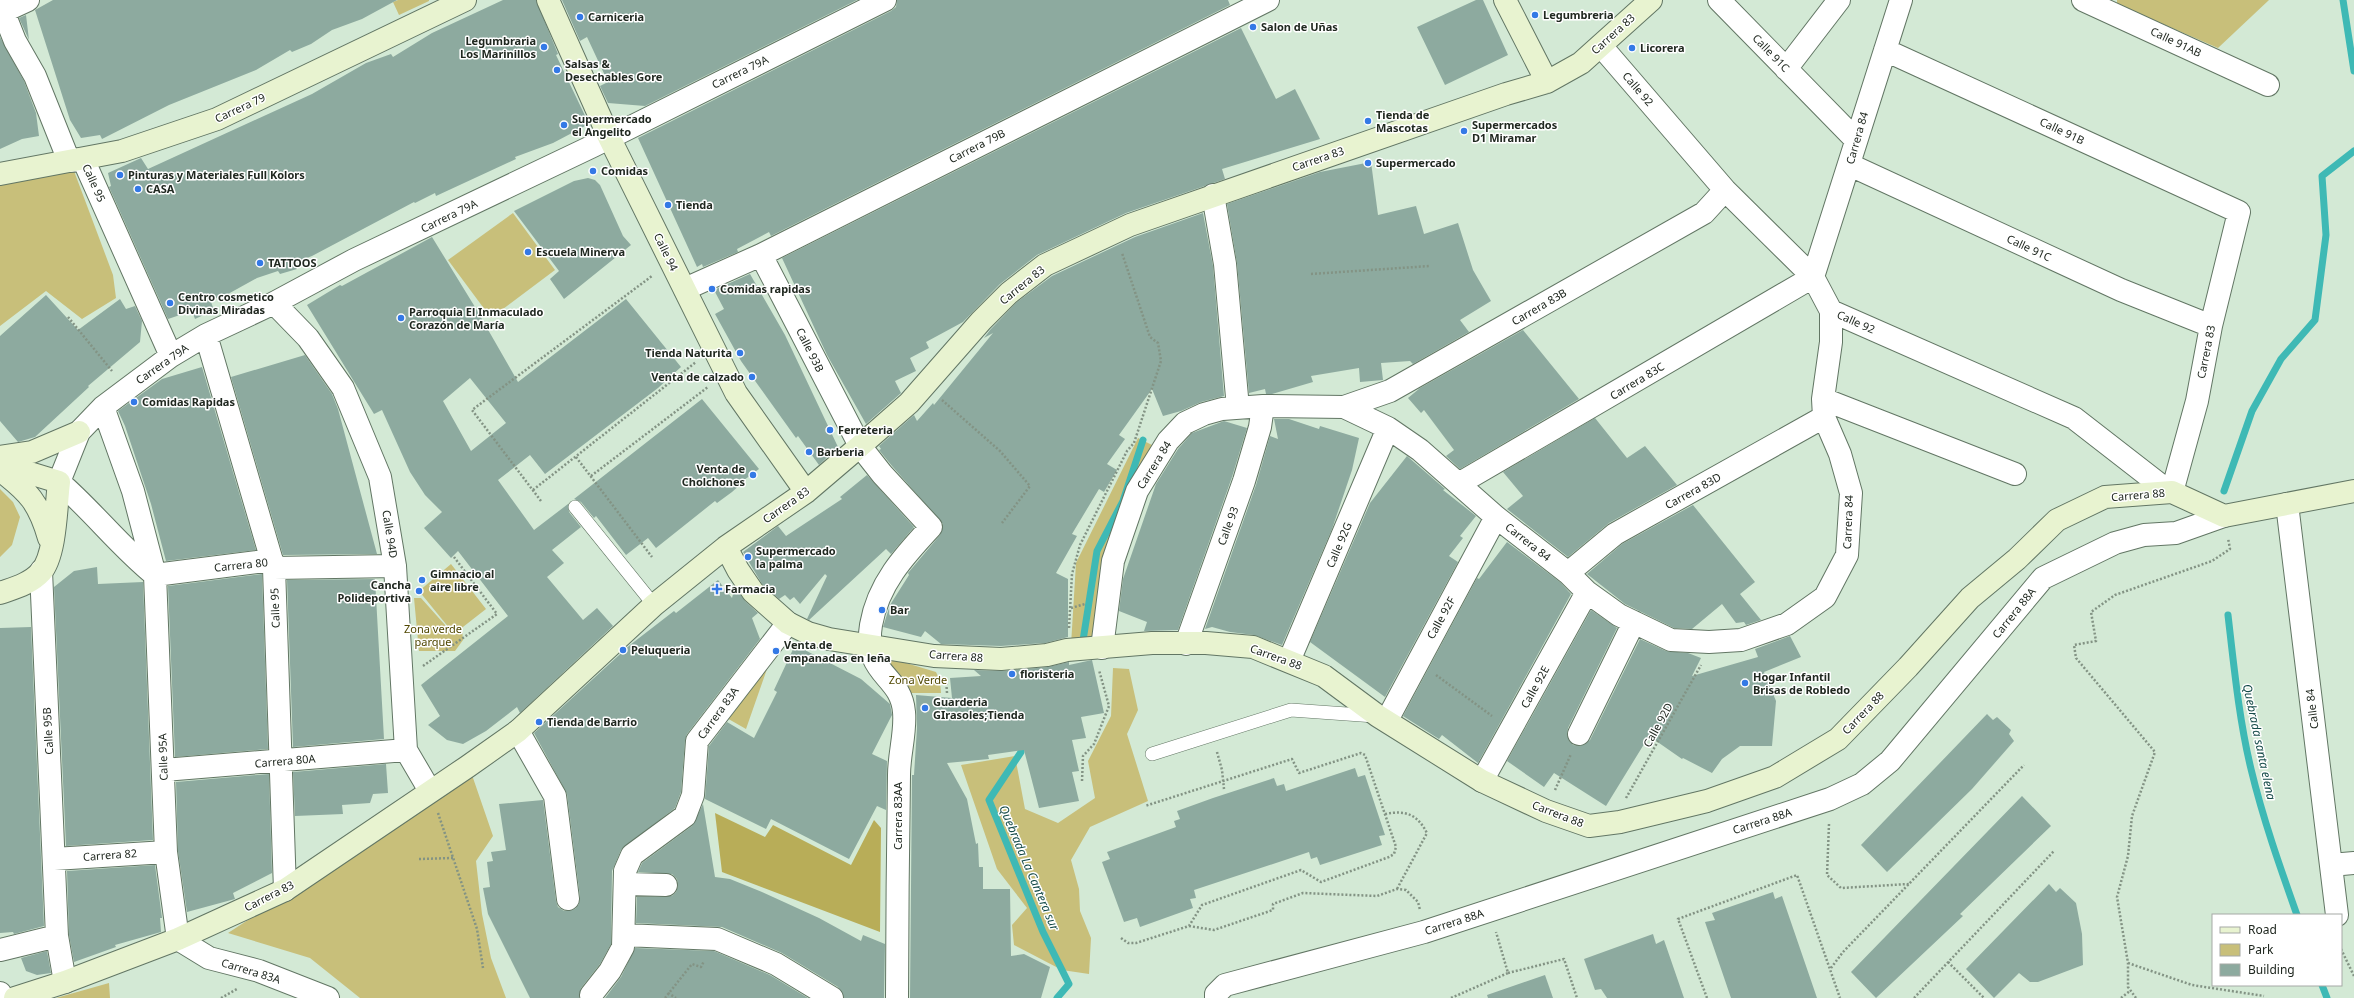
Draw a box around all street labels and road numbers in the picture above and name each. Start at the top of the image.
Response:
street label: Carrera 83 [1588,10,1638,57]
street label: Calle 91AB [2148,23,2204,60]
street label: Calle 91C [1749,30,1793,75]
street label: Carrera 79A [709,51,771,92]
street label: Calle 92 [1619,68,1657,109]
street label: Carrera 79 [212,89,267,126]
street label: Carrera 84 [1842,109,1871,166]
street label: Calle 91B [2037,114,2087,147]
street label: Carrera 79B [946,125,1007,166]
street label: Carrera 83 [1290,143,1346,174]
street label: Calle 95 [79,161,110,204]
street label: Carrera 79A [418,195,480,236]
street label: Calle 94 [651,230,682,274]
street label: Calle 91C [2005,231,2054,264]
street label: Carrera 83 [996,262,1047,307]
street label: Carrera 83B [1508,285,1569,328]
street label: Calle 92 [1835,306,1878,337]
street label: Carrera 83 [2193,324,2218,380]
street label: Calle 93B [793,325,828,374]
street label: Carrera 79A [132,339,192,387]
street label: Carrera 83C [1607,358,1667,403]
street label: Carrera 84 [1133,437,1175,492]
street label: Carrera 83D [1662,469,1724,512]
street label: Carrera 83 [759,483,812,526]
street label: Carrera 88 [2110,485,2166,504]
street label: Carrera 84 [1839,494,1856,549]
street label: Calle 93 [1214,504,1241,547]
street label: Calle 94D [379,509,402,559]
street label: Carrera 84 [1502,519,1555,565]
street label: Calle 92G [1322,520,1355,570]
street label: Carrera 80 [213,554,269,575]
street label: Carrera 88A [1989,583,2039,641]
street label: Calle 95 [266,588,283,628]
street label: Calle 92F [1423,594,1458,642]
street label: Carrera 88 [1248,640,1304,673]
street label: Carrera 88 [929,646,984,665]
street label: Calle 92E [1517,663,1552,711]
street label: Carrera 83A [694,683,742,742]
street label: Calle 84 [2302,687,2321,730]
street label: Carrera 88 [1838,688,1887,737]
street label: Calle 92D [1639,700,1676,750]
street label: Calle 95B [39,707,56,755]
street label: Calle 95A [154,732,171,781]
street label: Carrera 80A [254,750,317,771]
street label: Carrera 83AA [890,781,905,850]
street label: Carrera 88 [1530,797,1586,830]
street label: Carrera 88A [1730,804,1794,837]
street label: Carrera 82 [82,845,137,864]
street label: Carrera 83 [241,877,296,915]
street label: Carrera 88A [1422,905,1486,938]
street label: Carrera 83A [220,954,284,987]

